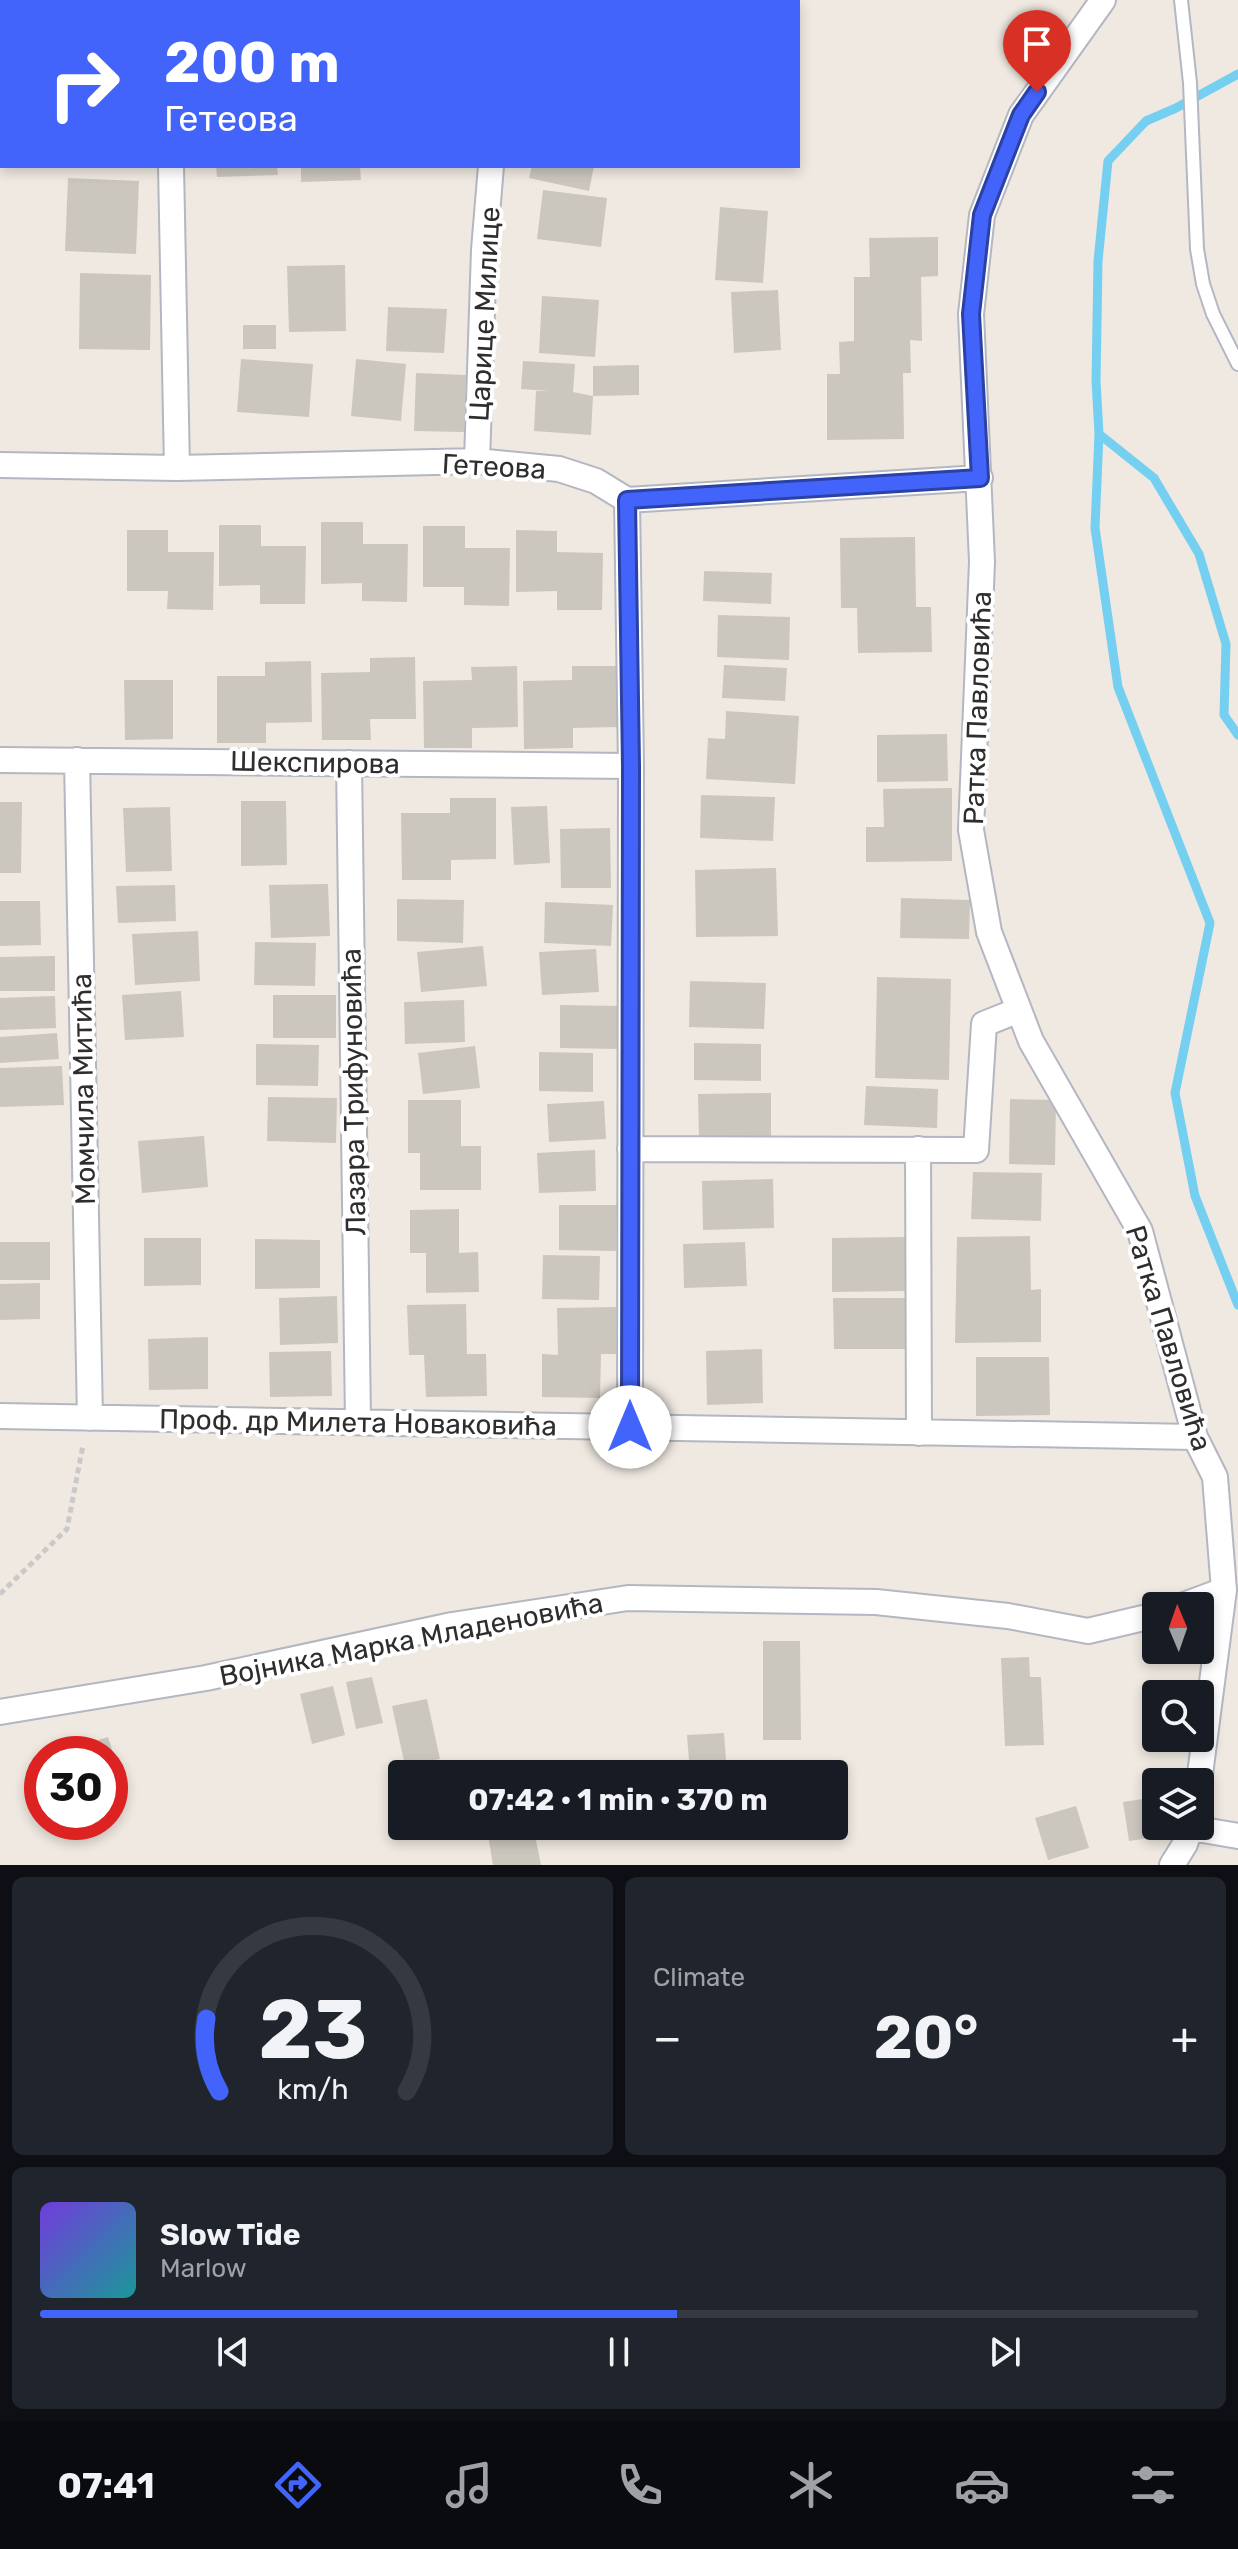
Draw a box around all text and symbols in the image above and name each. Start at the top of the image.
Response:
pin [1003,10,1071,92]
icon: arrive [1015,22,1059,66]
text: 200 m [164,30,340,96]
icon: right [32,32,136,136]
text: Гетеова [164,97,298,140]
street label: Царице Милице [462,206,507,422]
street label: Гетеова [441,447,547,486]
street label: Ратка Павловића [957,590,998,826]
street label: Шекспирова [230,745,400,780]
street label: Лазара Трифуновића [334,948,373,1236]
street label: Момчила Митића [65,973,102,1205]
street label: Ратка Павловића [1119,1221,1219,1455]
position arrow [588,1385,672,1469]
street label: Проф. др Милета Новаковића [159,1403,557,1442]
street label: Војника Марка Младеновића [217,1586,606,1693]
north arrow [1142,1592,1214,1664]
map controls [1142,1592,1214,1840]
button: search [1142,1680,1214,1752]
speed limit sign: 30 [24,1736,128,1840]
button: layers [1142,1768,1214,1840]
text: 07:42 · 1 min · 370 m [468,1782,768,1818]
text: Climate [653,1962,745,1993]
text: 23 [258,1980,367,2079]
text: 20° [874,2002,978,2073]
text: − [653,2012,682,2064]
text: + [1171,2012,1198,2064]
text: km/h [277,2072,348,2106]
text: Slow Tide [160,2217,300,2253]
text: Marlow [160,2253,247,2284]
icon: previous [211,2330,255,2374]
icon: pause [597,2330,641,2374]
icon: next [983,2330,1027,2374]
icon: directions [270,2457,326,2513]
icon: music [441,2457,497,2513]
icon: phone [612,2457,668,2513]
icon: climate [783,2457,839,2513]
icon: car [954,2457,1010,2513]
icon: filters [1125,2457,1181,2513]
text: 07:41 [57,2464,155,2507]

